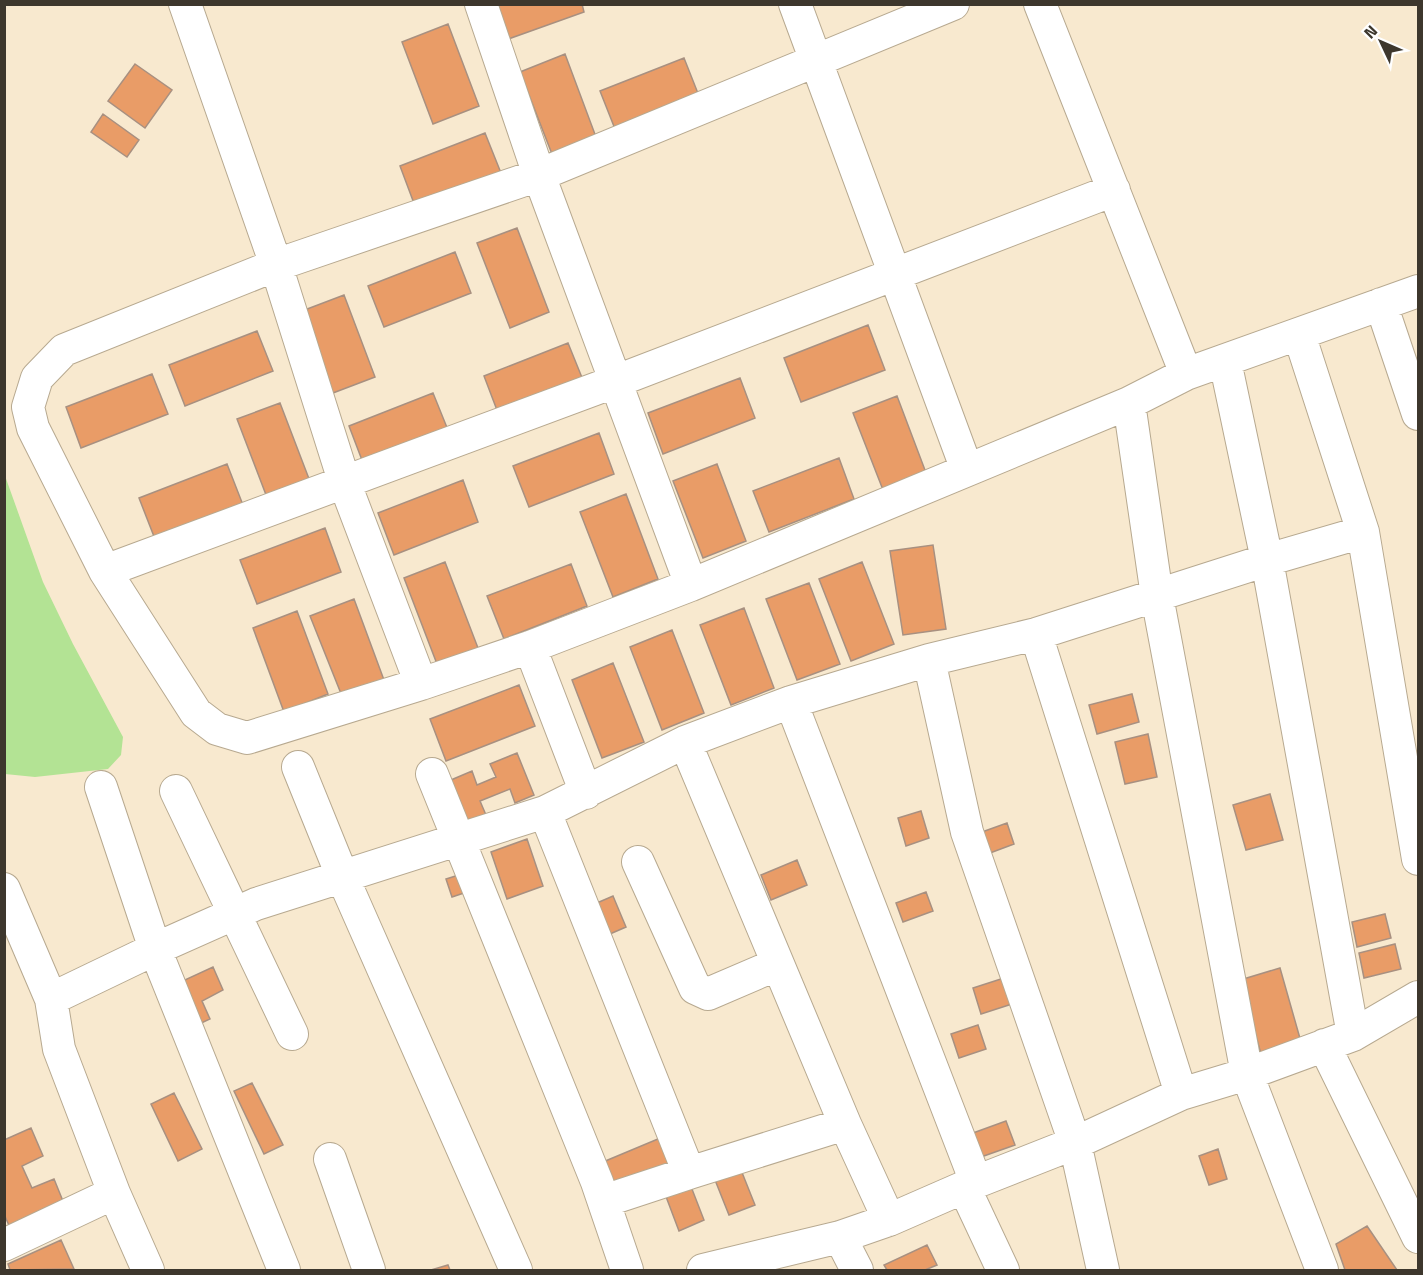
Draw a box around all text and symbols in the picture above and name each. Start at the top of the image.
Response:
north arrow [1351,12,1411,72]
text: N [1358,19,1383,44]

